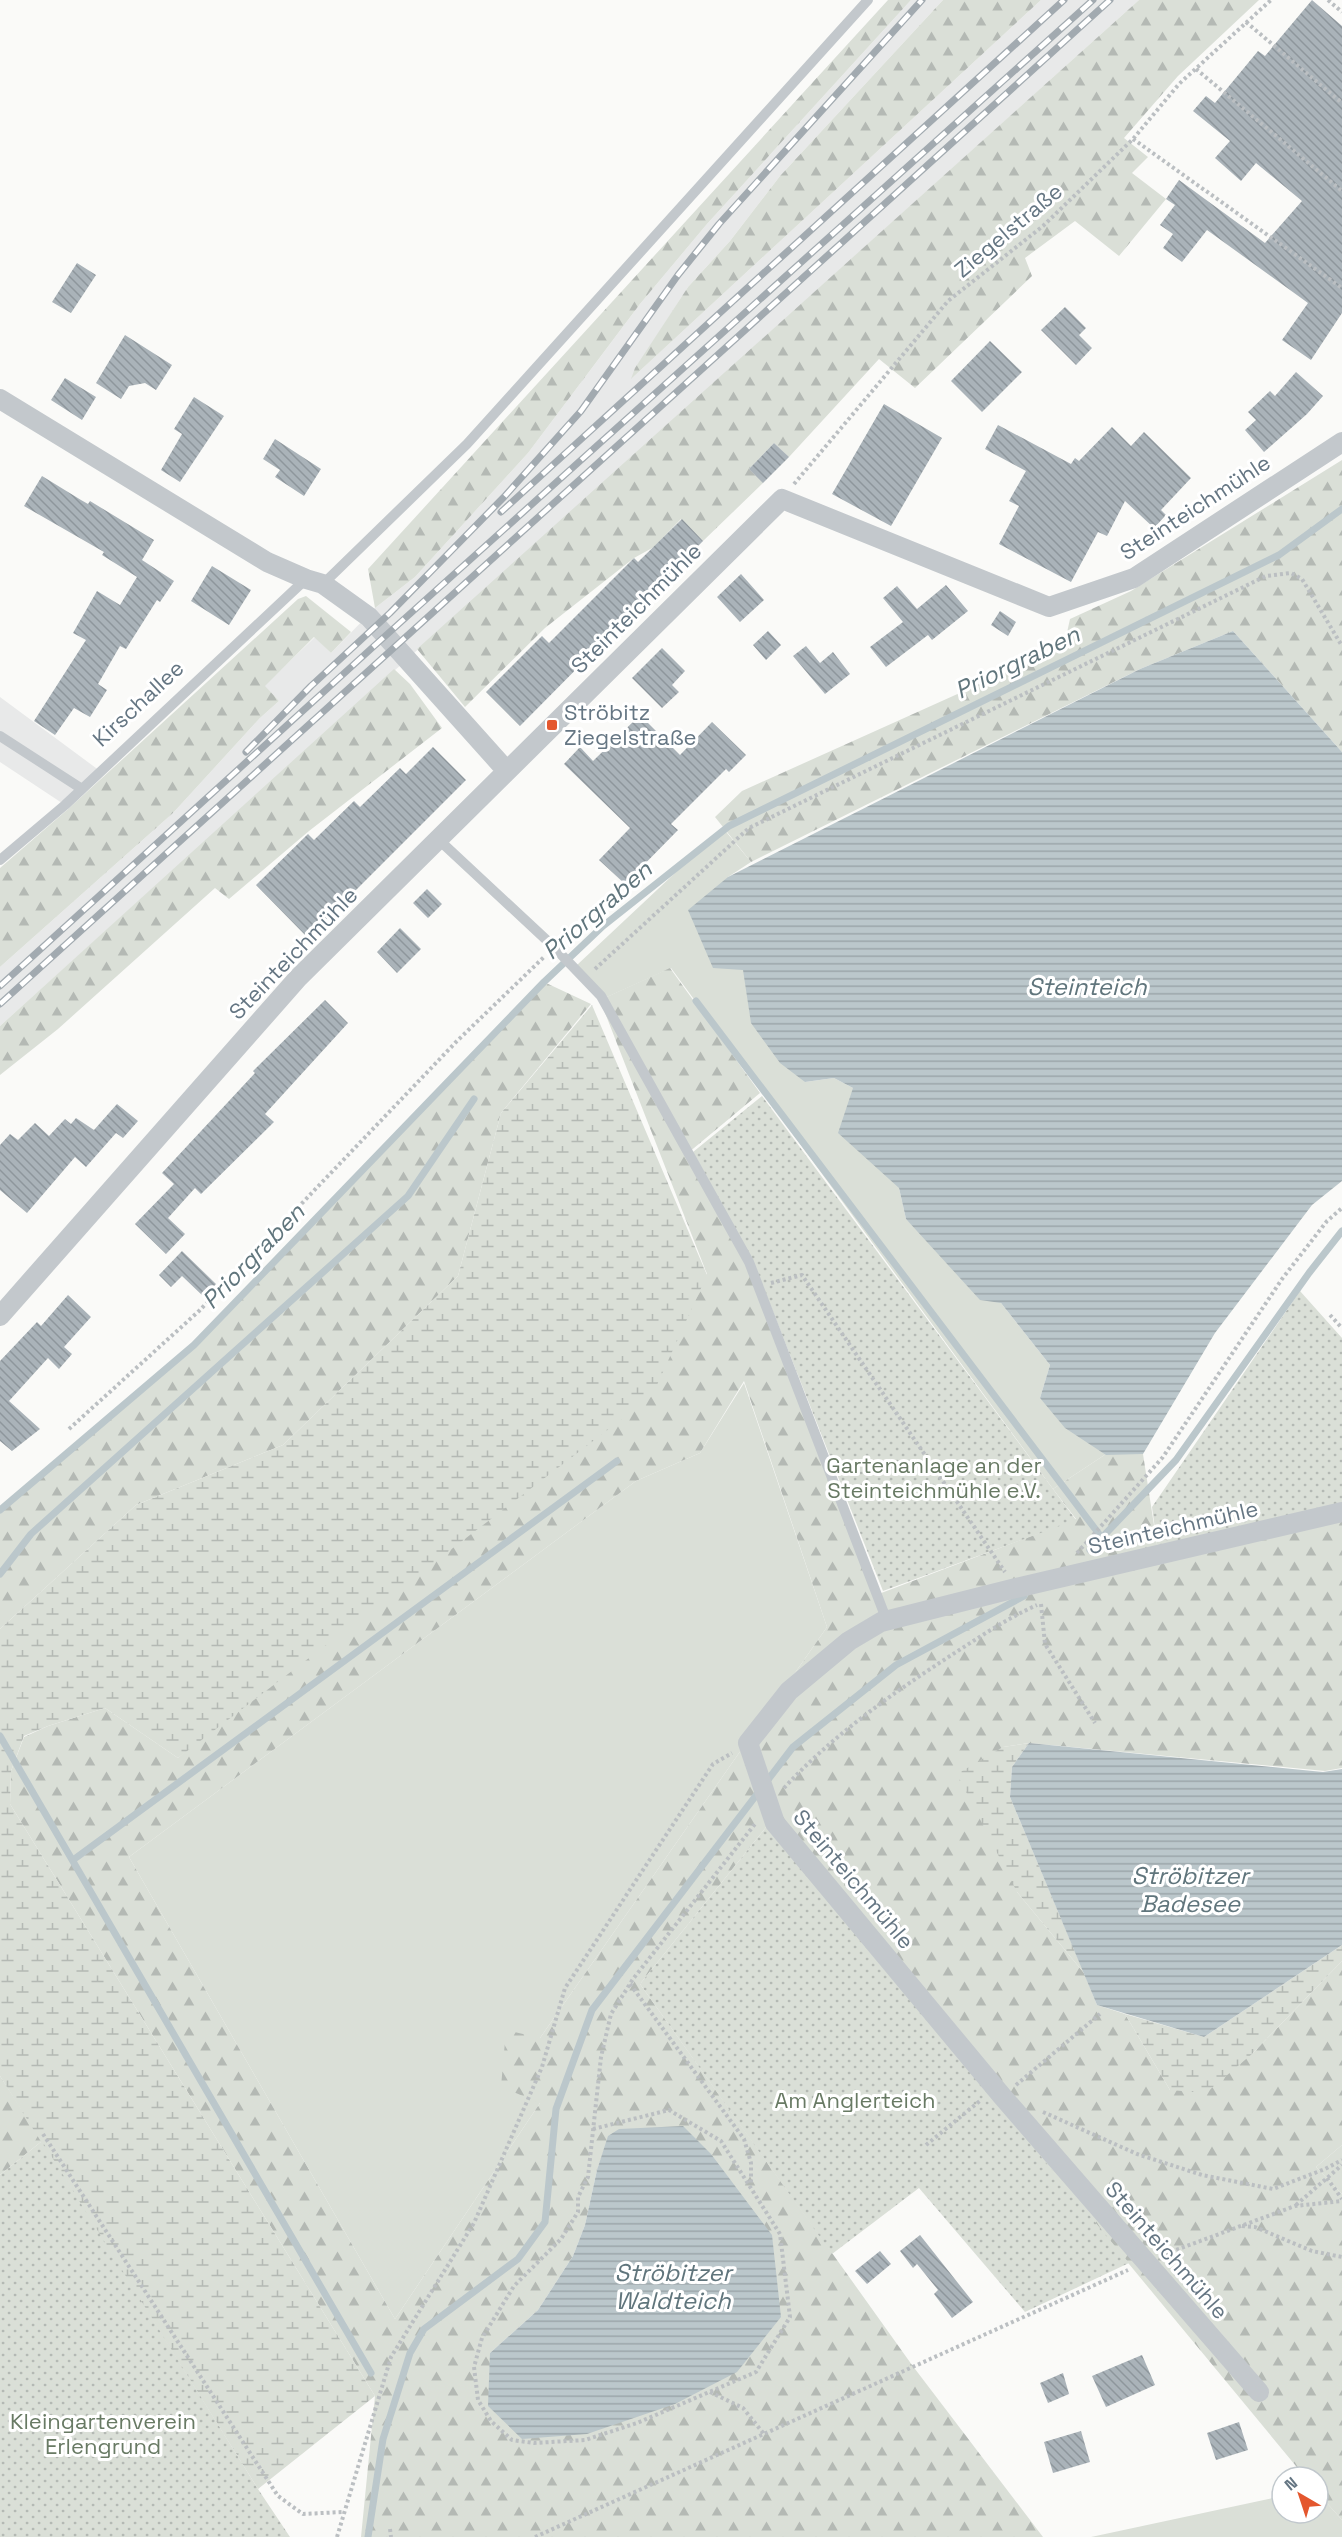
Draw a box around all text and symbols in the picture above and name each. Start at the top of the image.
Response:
street label: Ziegelstraße [948,177,1068,283]
street label: Steinteichmühle [1115,448,1275,566]
street label: Steinteichmühle [565,537,707,679]
water label: Priorgraben [950,618,1086,706]
street label: Kirschallee [87,654,189,752]
place label: Ströbitz Ziegelstraße [564,698,697,751]
marker: Ströbitz Ziegelstraße [545,718,559,732]
water label: Priorgraben [536,853,659,966]
street label: Steinteichmühle [223,881,363,1025]
water label: Steinteich [1027,971,1148,1002]
water label: Priorgraben [195,1196,312,1315]
park label: Gartenanlage an der Steinteichmühle e.V. [826,1451,1042,1504]
street label: Steinteichmühle [1085,1494,1261,1560]
street label: Steinteichmühle [787,1803,921,1955]
water label: Ströbitzer Badesee [1132,1860,1251,1919]
park label: Am Anglerteich [774,2086,936,2114]
street label: Steinteichmühle [1099,2175,1235,2325]
water label: Ströbitzer Waldteich [615,2257,734,2316]
park label: Kleingartenverein Erlengrund [10,2407,196,2460]
north arrow [1270,2465,1330,2525]
text: N [1280,2472,1302,2495]

